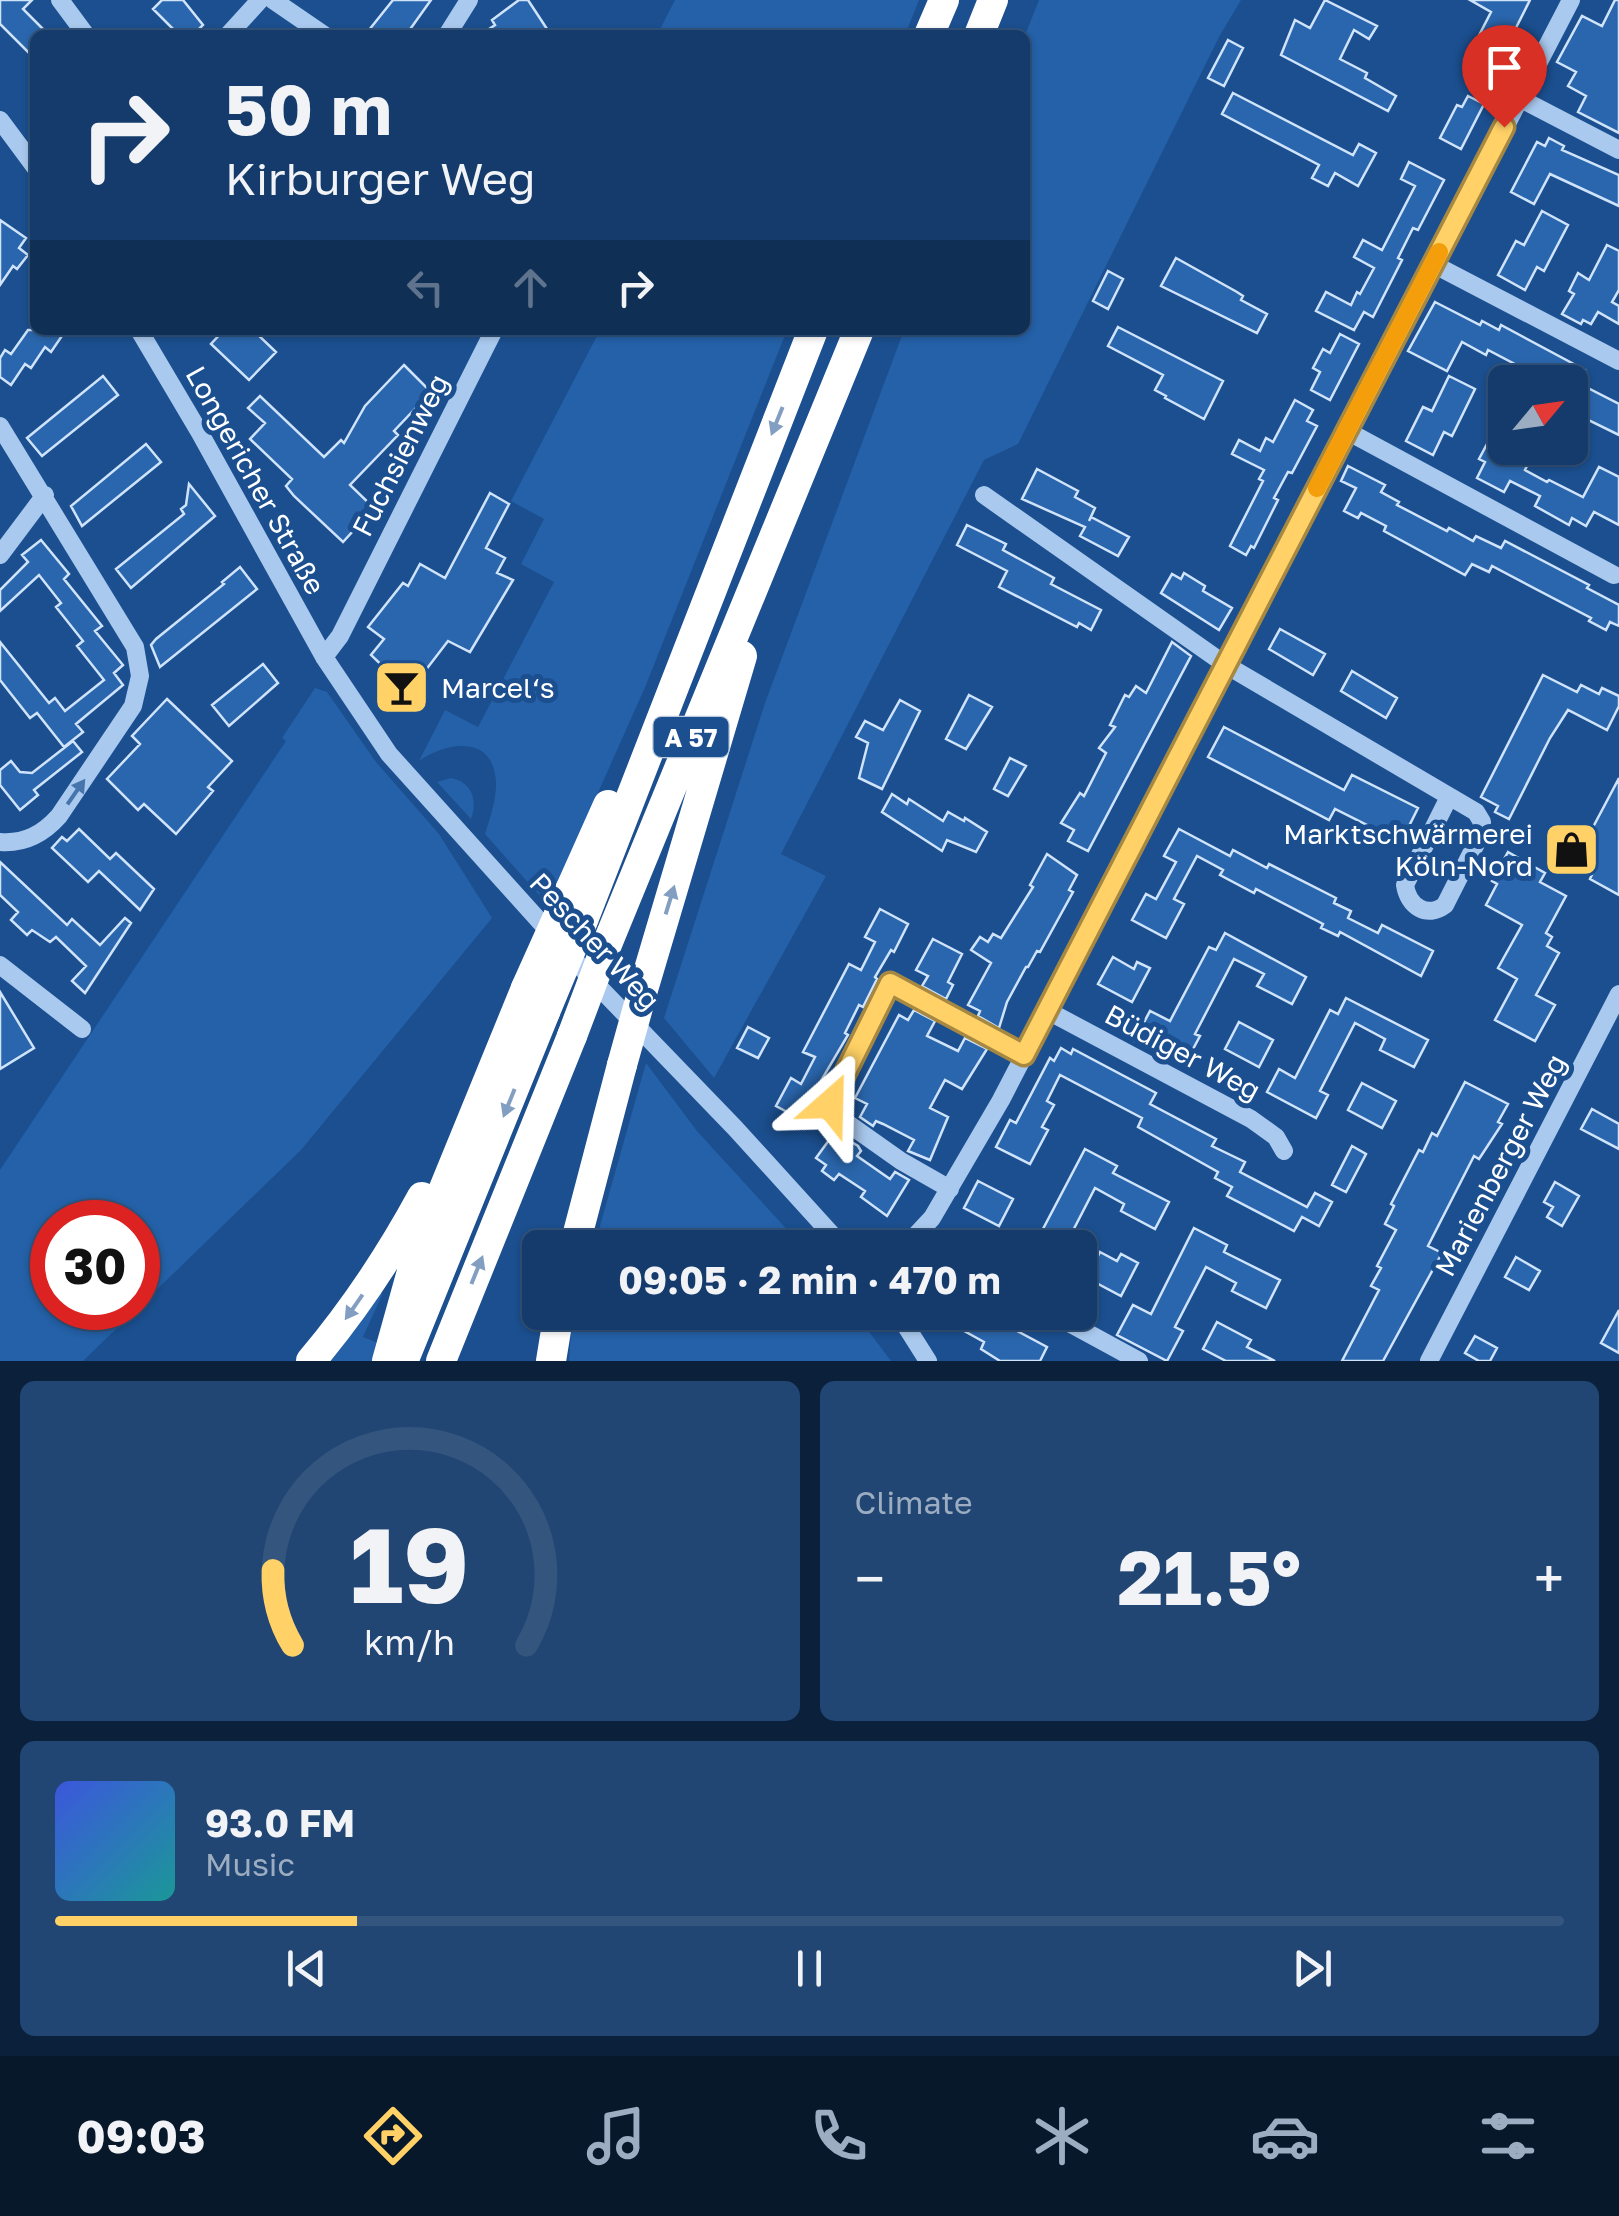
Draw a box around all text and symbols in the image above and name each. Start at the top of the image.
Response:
pin [1462,25,1547,128]
icon: arrive [1477,40,1532,95]
text: 50 m [225,66,392,150]
icon: right [60,70,190,200]
text: Kirburger Weg [225,151,535,205]
icon: left [398,260,453,315]
icon: ahead [503,260,558,315]
icon: right [608,260,663,315]
street label: Longericher Straße [180,360,332,600]
north arrow [1488,365,1588,465]
map controls [1488,365,1588,465]
street label: Fuchsienweg [345,368,455,542]
one-way arrow [769,406,785,436]
bar icon: Marcel‘s [372,657,432,717]
place label: Marcel‘s [441,671,555,704]
road number: A 57 [654,717,728,757]
one-way arrow [66,779,85,805]
place label: Marktschwärmerei Köln-Nord [1283,817,1533,882]
shop icon: Marktschwärmerei Köln-Nord [1542,819,1602,879]
street label: Pescher Weg [523,866,667,1016]
one-way arrow [663,884,678,915]
street label: Büdiger Weg [1100,997,1266,1107]
street label: Marienberger Weg [1428,1048,1572,1282]
position arrow [778,1052,882,1156]
one-way arrow [501,1088,517,1118]
speed limit sign: 30 [30,1200,160,1330]
one-way arrow [470,1255,485,1285]
text: 09:05 · 2 min · 470 m [618,1257,1001,1302]
one-way arrow [345,1294,364,1320]
text: Climate [855,1483,973,1521]
text: 19 [350,1501,470,1626]
text: 21.5° [1118,1531,1301,1622]
text: − [855,1545,885,1611]
text: + [1534,1545,1564,1611]
text: km/h [364,1620,455,1663]
text: 93.0 FM [205,1800,355,1845]
text: Music [205,1845,295,1883]
icon: previous [279,1941,334,1996]
icon: pause [782,1941,837,1996]
icon: next [1285,1941,1340,1996]
icon: directions [358,2101,428,2171]
icon: music [581,2101,651,2171]
icon: phone [804,2101,874,2171]
icon: climate [1027,2101,1097,2171]
icon: car [1250,2101,1320,2171]
icon: filters [1473,2101,1543,2171]
text: 09:03 [76,2109,205,2163]

